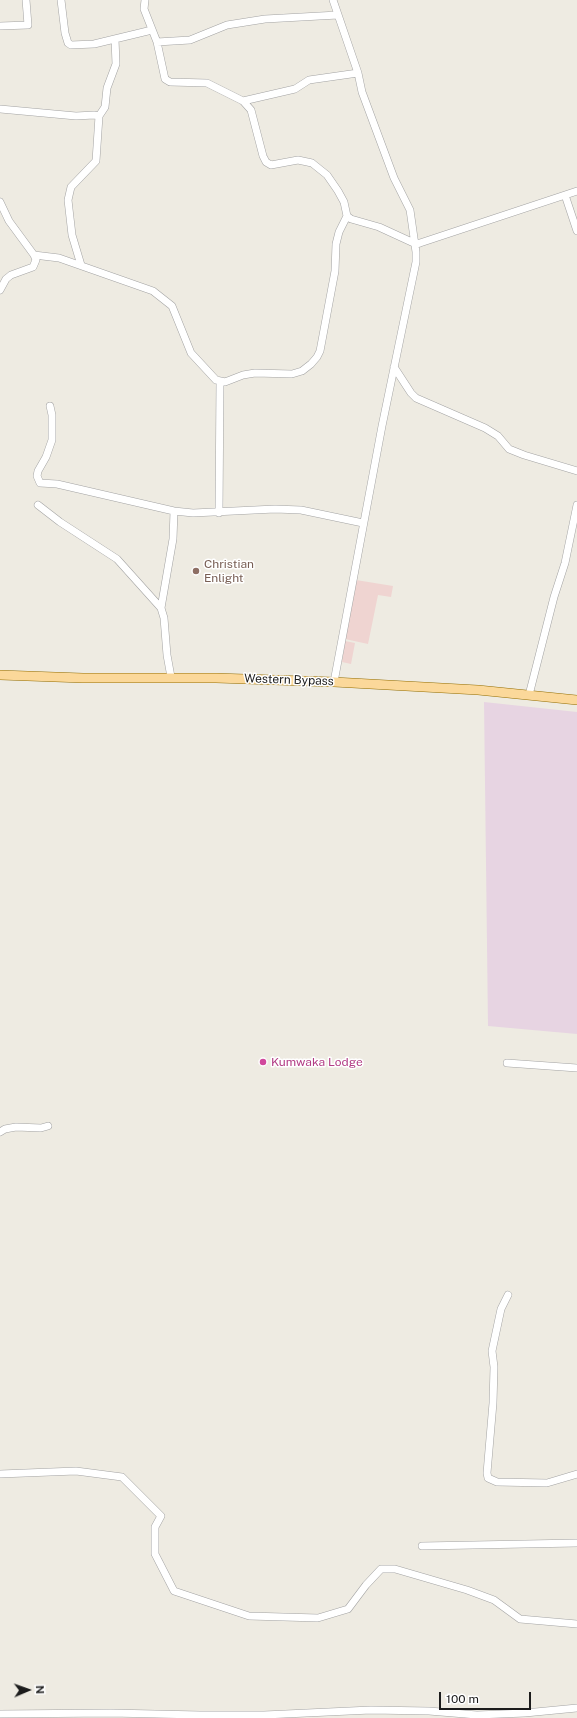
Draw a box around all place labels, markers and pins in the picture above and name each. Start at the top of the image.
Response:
place label: Christian Enlight [204,557,254,585]
marker: Christian Enlight [191,566,201,576]
place label: Kumwaka Lodge [271,1055,363,1069]
marker: Kumwaka Lodge [258,1057,268,1067]

